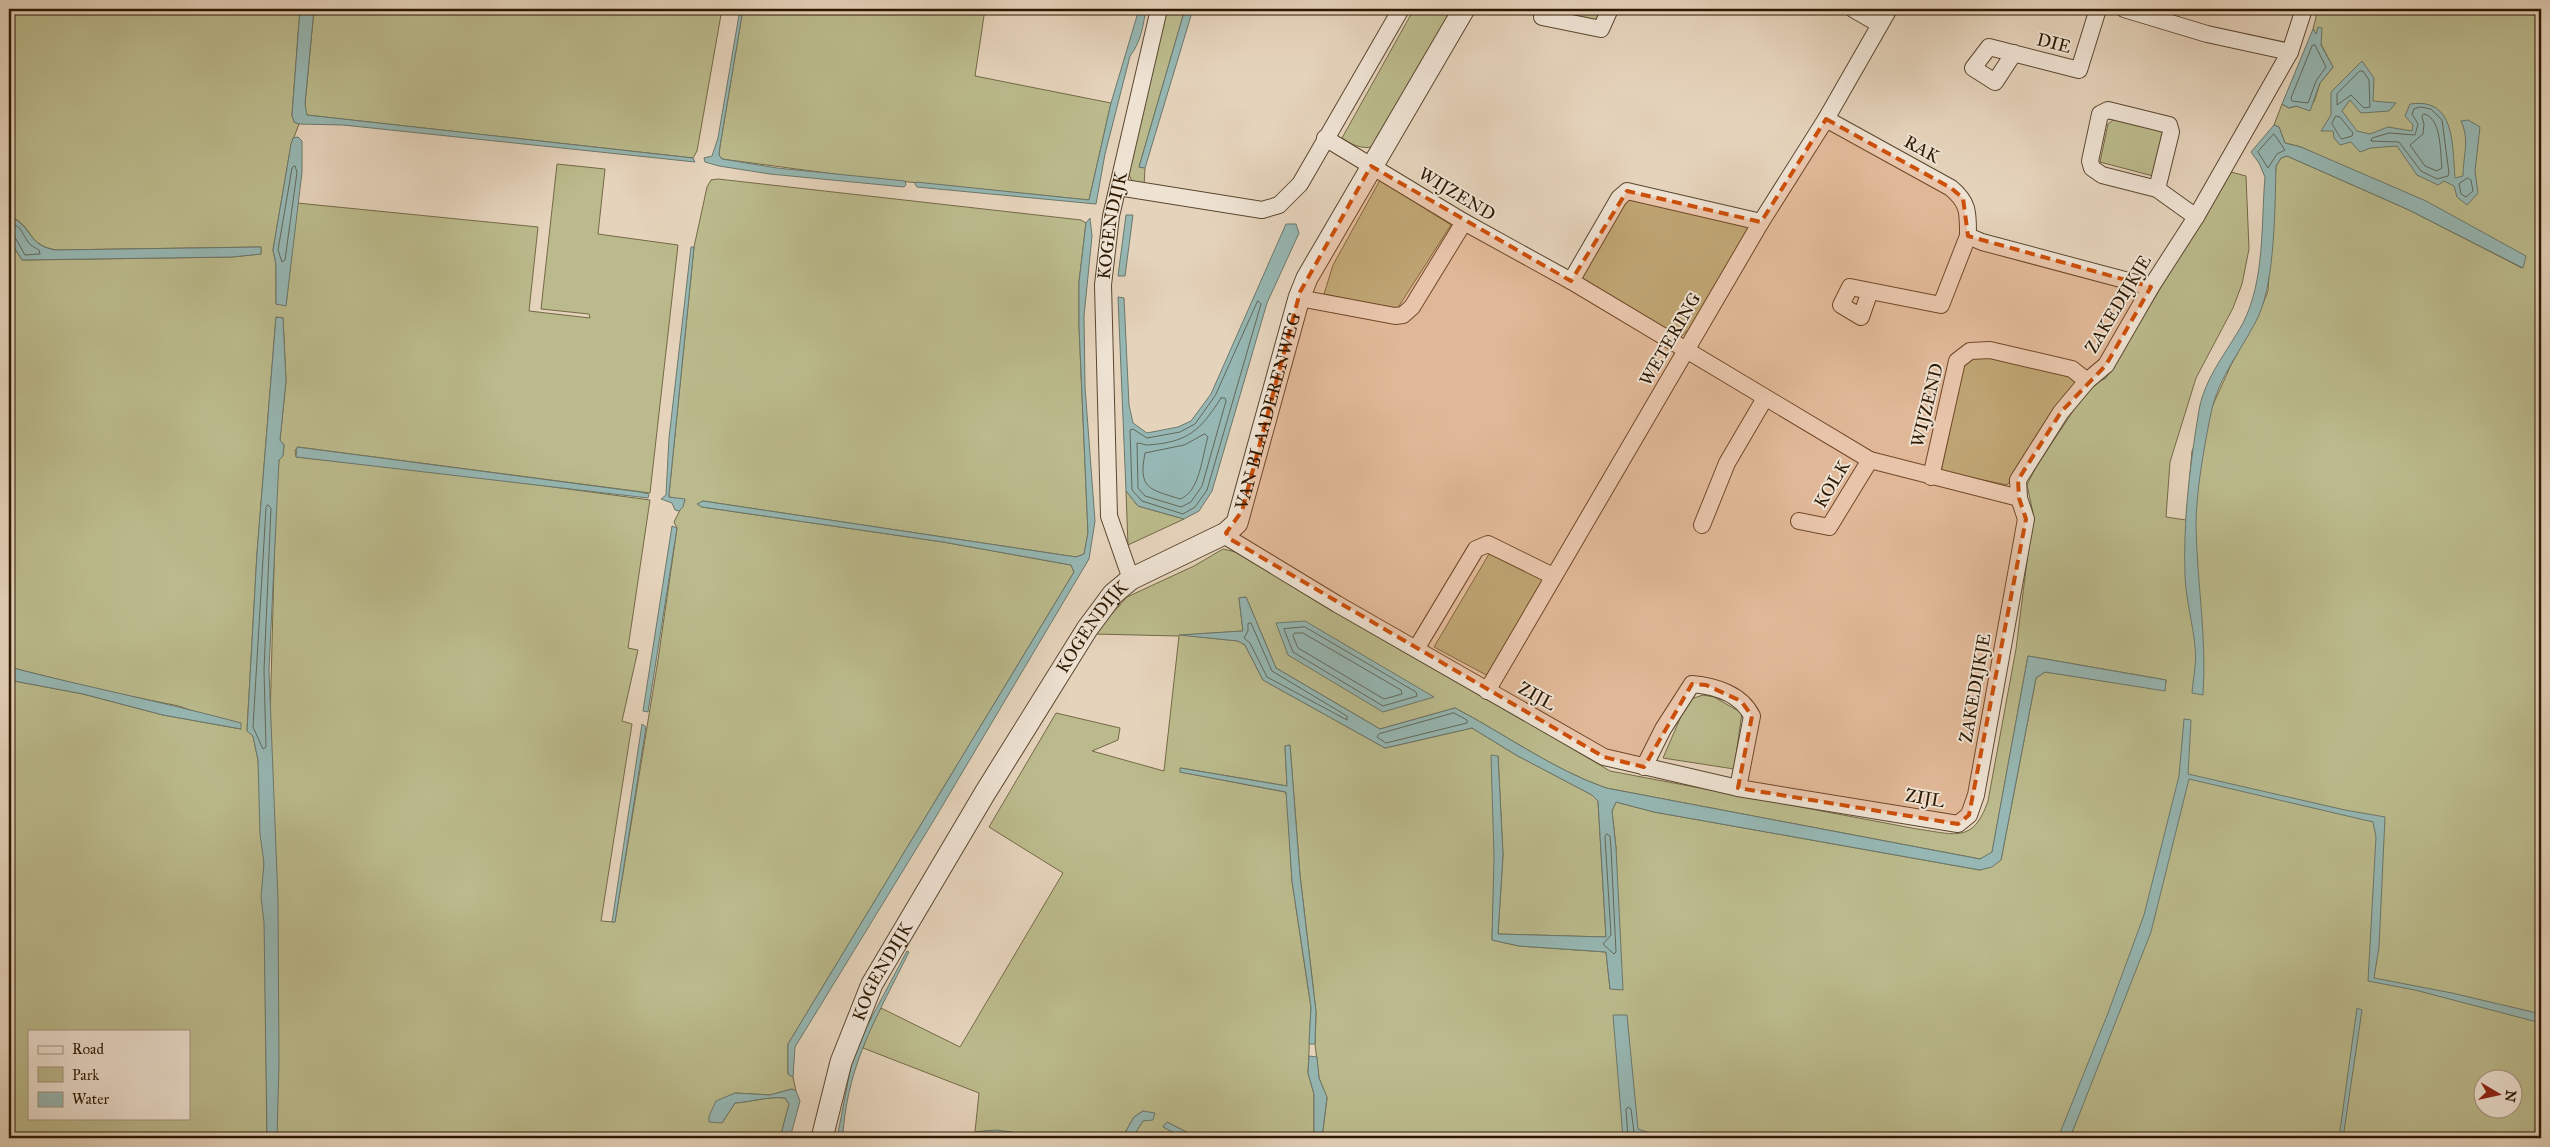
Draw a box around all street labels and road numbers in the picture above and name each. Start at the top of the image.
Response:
street label: DIE [2035,28,2074,58]
street label: RAK [1900,130,1945,168]
street label: WIJZEND [1414,163,1499,226]
street label: KOGENDIJK [1093,168,1132,281]
street label: ZAKEDIJKJE [2080,251,2157,358]
street label: WETERING [1635,289,1705,389]
street label: VAN BLAADERENWEG [1230,310,1306,513]
street label: WIJZEND [1906,361,1949,449]
street label: KOLK [1809,455,1855,512]
street label: KOGENDIJK [1051,575,1133,677]
street label: ZAKEDIJKJE [1955,632,1996,745]
street label: ZIJL [1514,677,1560,716]
street label: ZIJL [1903,784,1947,813]
street label: KOGENDIJK [847,917,918,1024]

